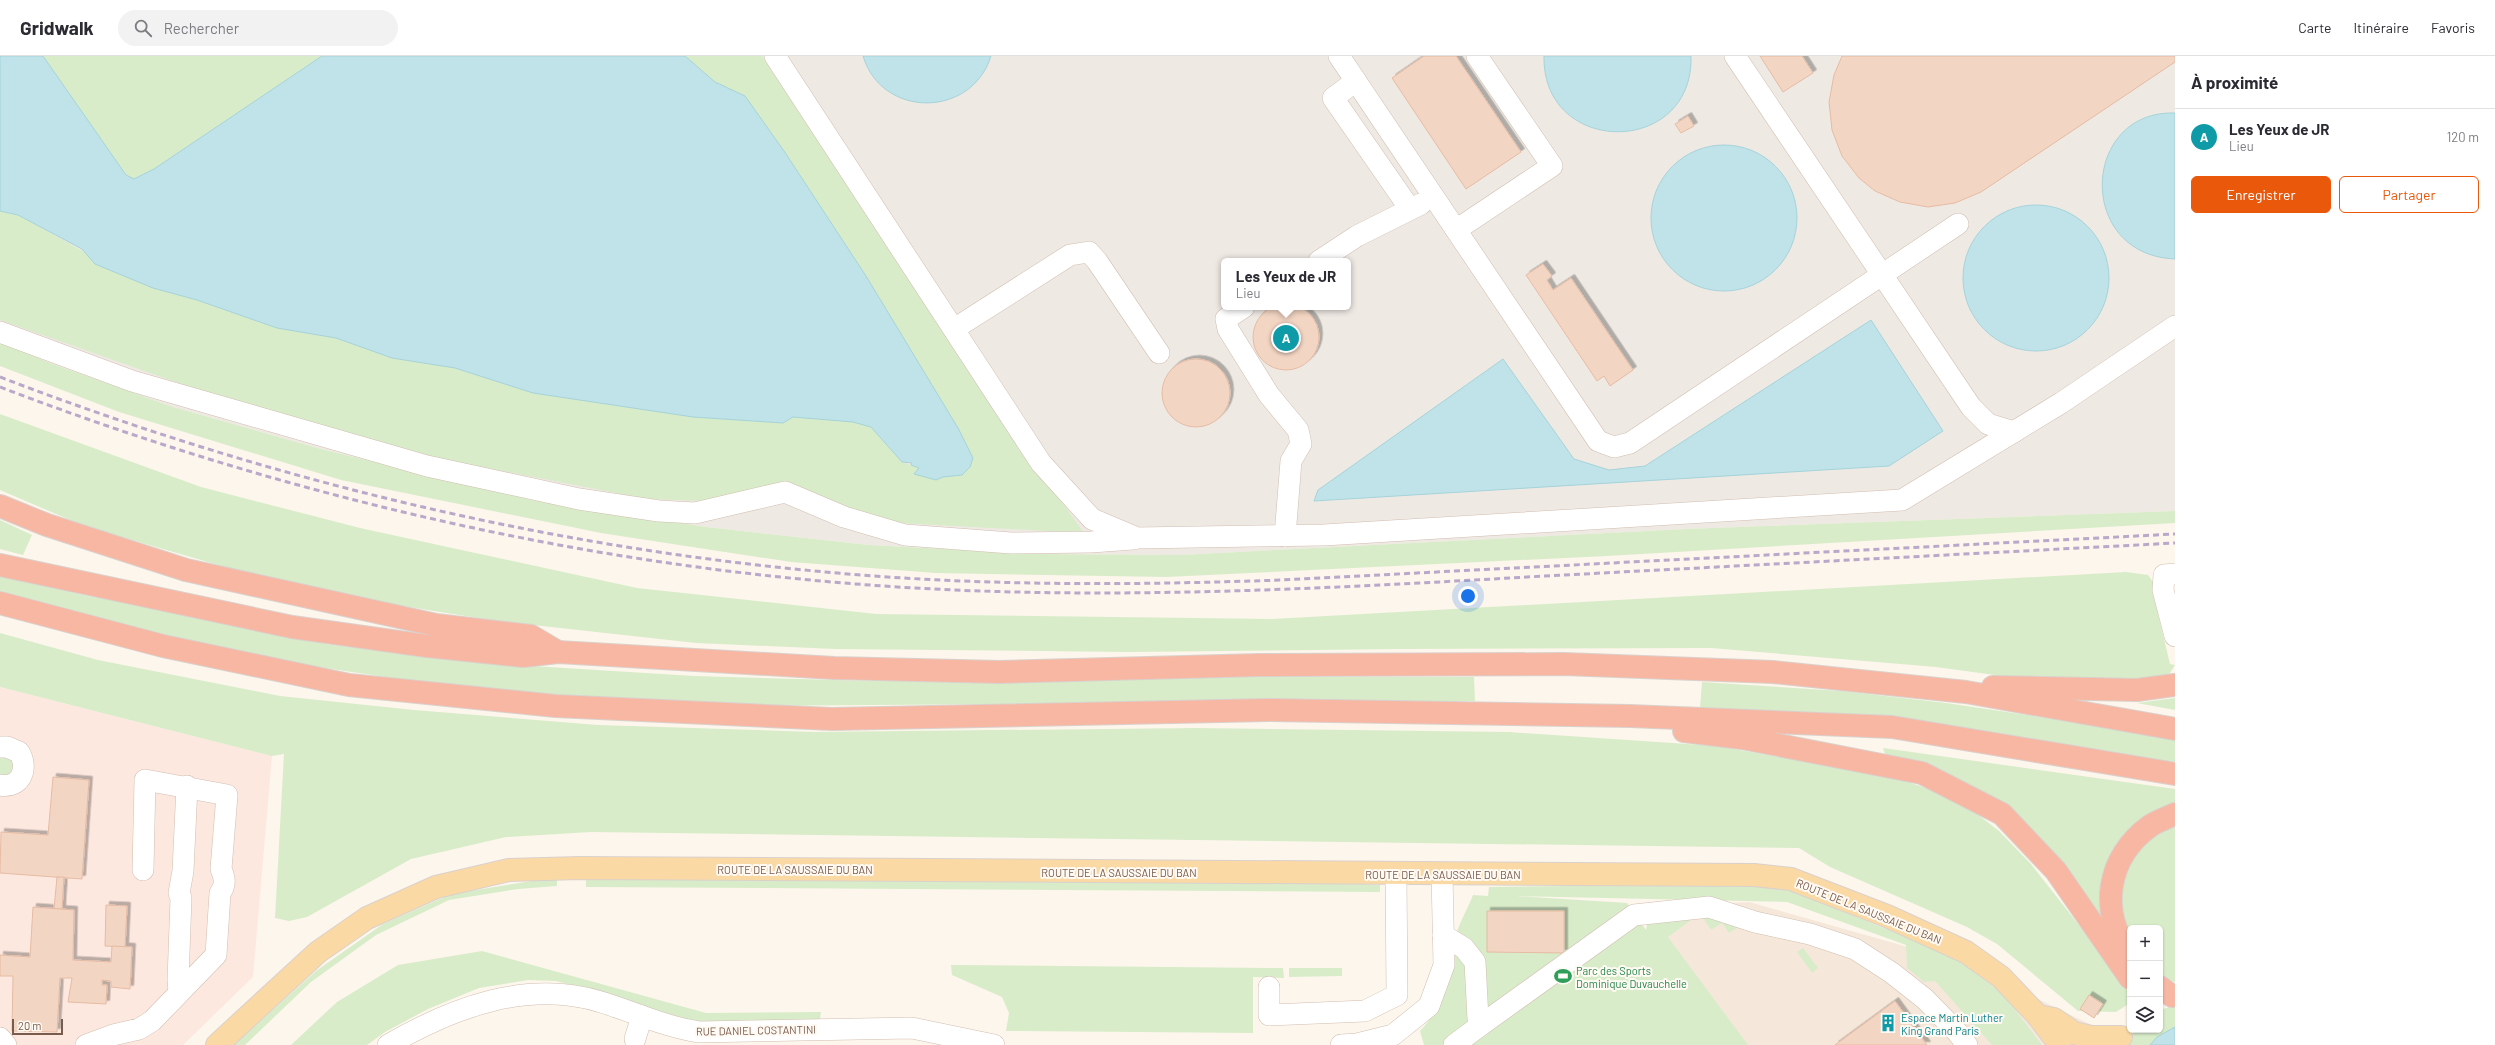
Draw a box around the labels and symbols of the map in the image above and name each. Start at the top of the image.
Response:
pin: A [1273,323,1299,353]
your location [1458,586,1478,606]
street label: ROUTE DE LA SAUSSAIE DU BAN [717,863,873,876]
street label: ROUTE DE LA SAUSSAIE DU BAN [1041,866,1197,879]
street label: ROUTE DE LA SAUSSAIE DU BAN [1365,868,1521,881]
street label: ROUTE DE LA SAUSSAIE DU BAN [1795,876,1943,946]
place label: Parc des Sports Dominique Duvauchelle [1576,964,1687,990]
sports icon: Parc des Sports Dominique Duvauchelle [1553,966,1573,986]
place label: Espace Martin Luther King Grand Paris [1901,1011,2003,1037]
building icon: Espace Martin Luther King Grand Paris [1878,1013,1898,1033]
scale bar [12,1017,63,1036]
street label: RUE DANIEL COSTANTINI [696,1022,816,1038]

